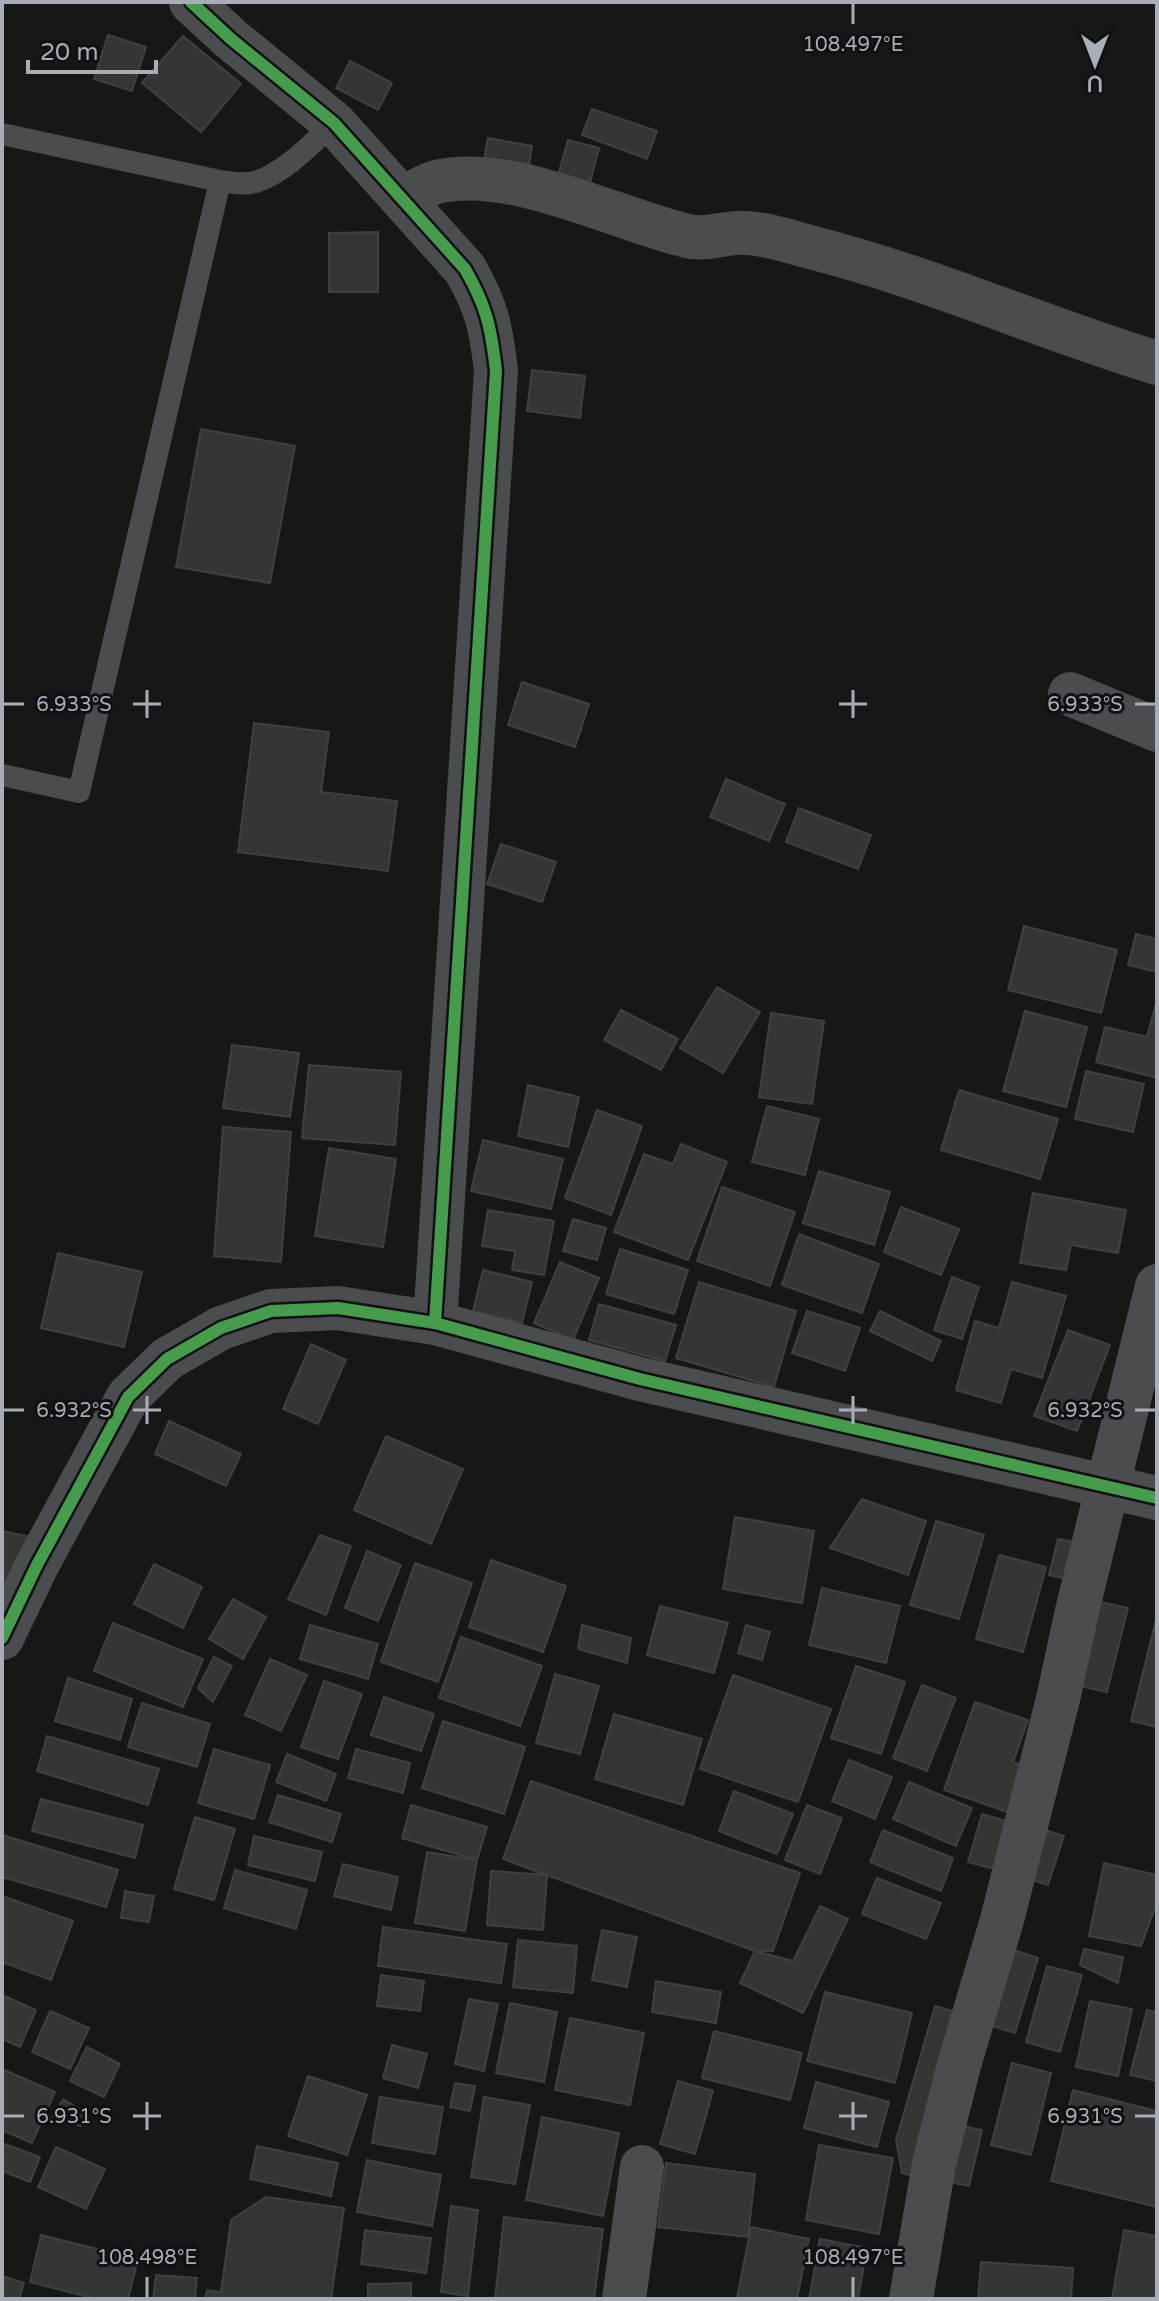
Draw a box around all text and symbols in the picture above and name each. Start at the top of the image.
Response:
scale bar [28,24,156,74]
north arrow [1055,24,1135,104]
text: 108.497°E [803,33,903,57]
text: 20 m [40,38,98,67]
text: U [1087,70,1103,96]
text: 6.933°S [36,693,112,717]
text: 6.933°S [1047,693,1123,717]
text: 6.932°S [36,1399,112,1423]
text: 6.932°S [1047,1399,1123,1423]
text: 6.931°S [36,2105,112,2129]
text: 6.931°S [1047,2105,1123,2129]
text: 108.498°E [97,2246,197,2270]
text: 108.497°E [803,2246,903,2270]

